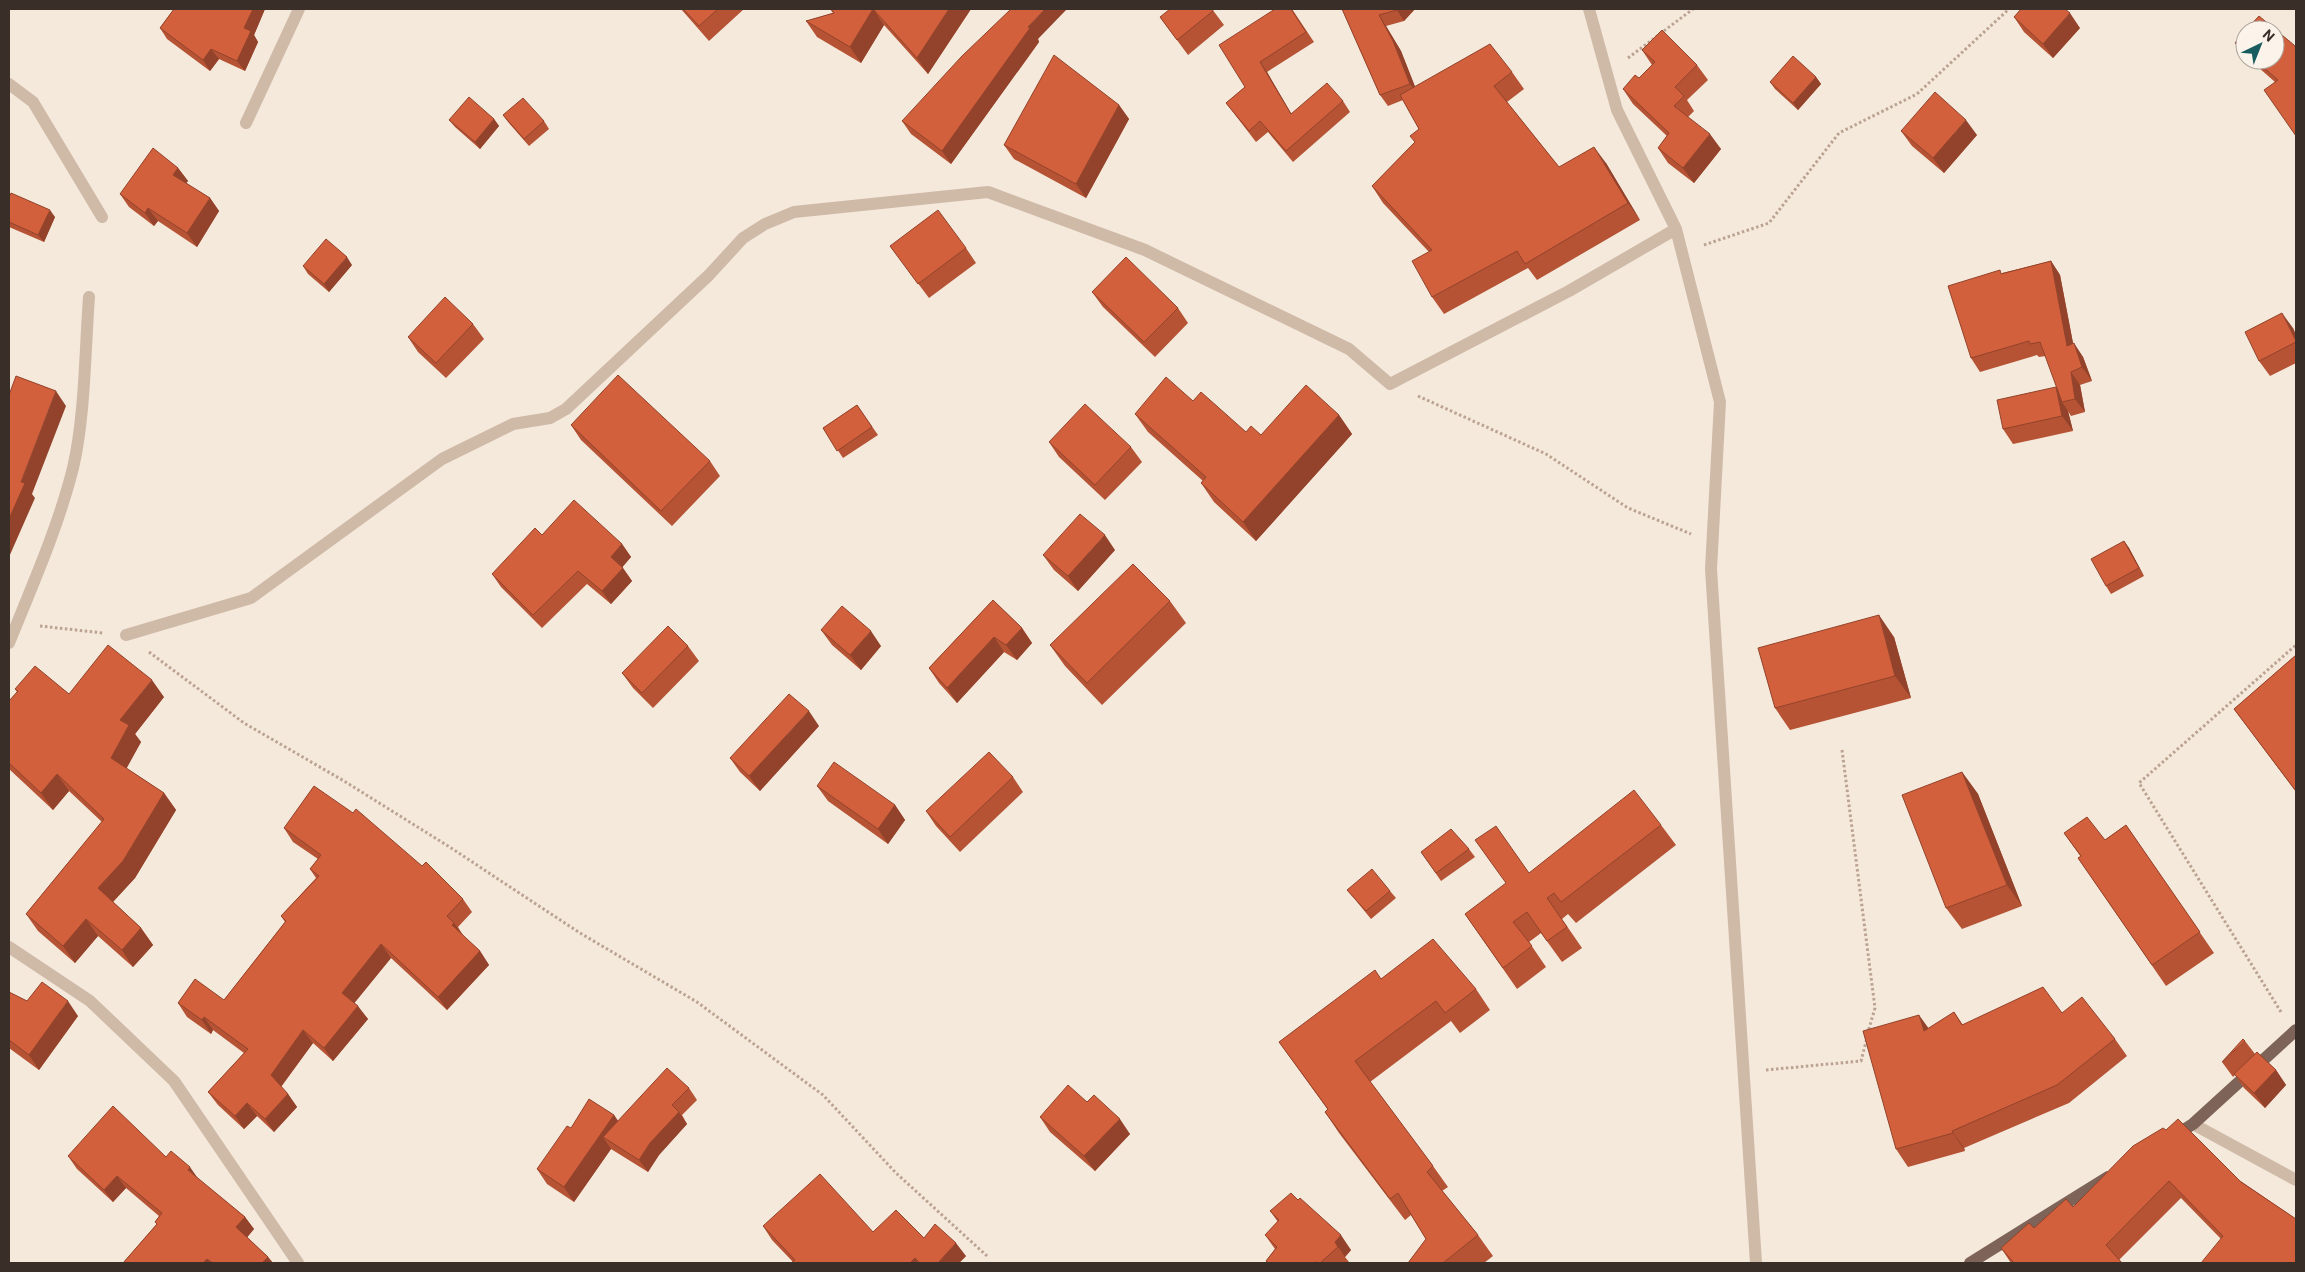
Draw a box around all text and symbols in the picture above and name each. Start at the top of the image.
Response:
north arrow [2235,20,2285,70]
text: N [2260,26,2278,45]

